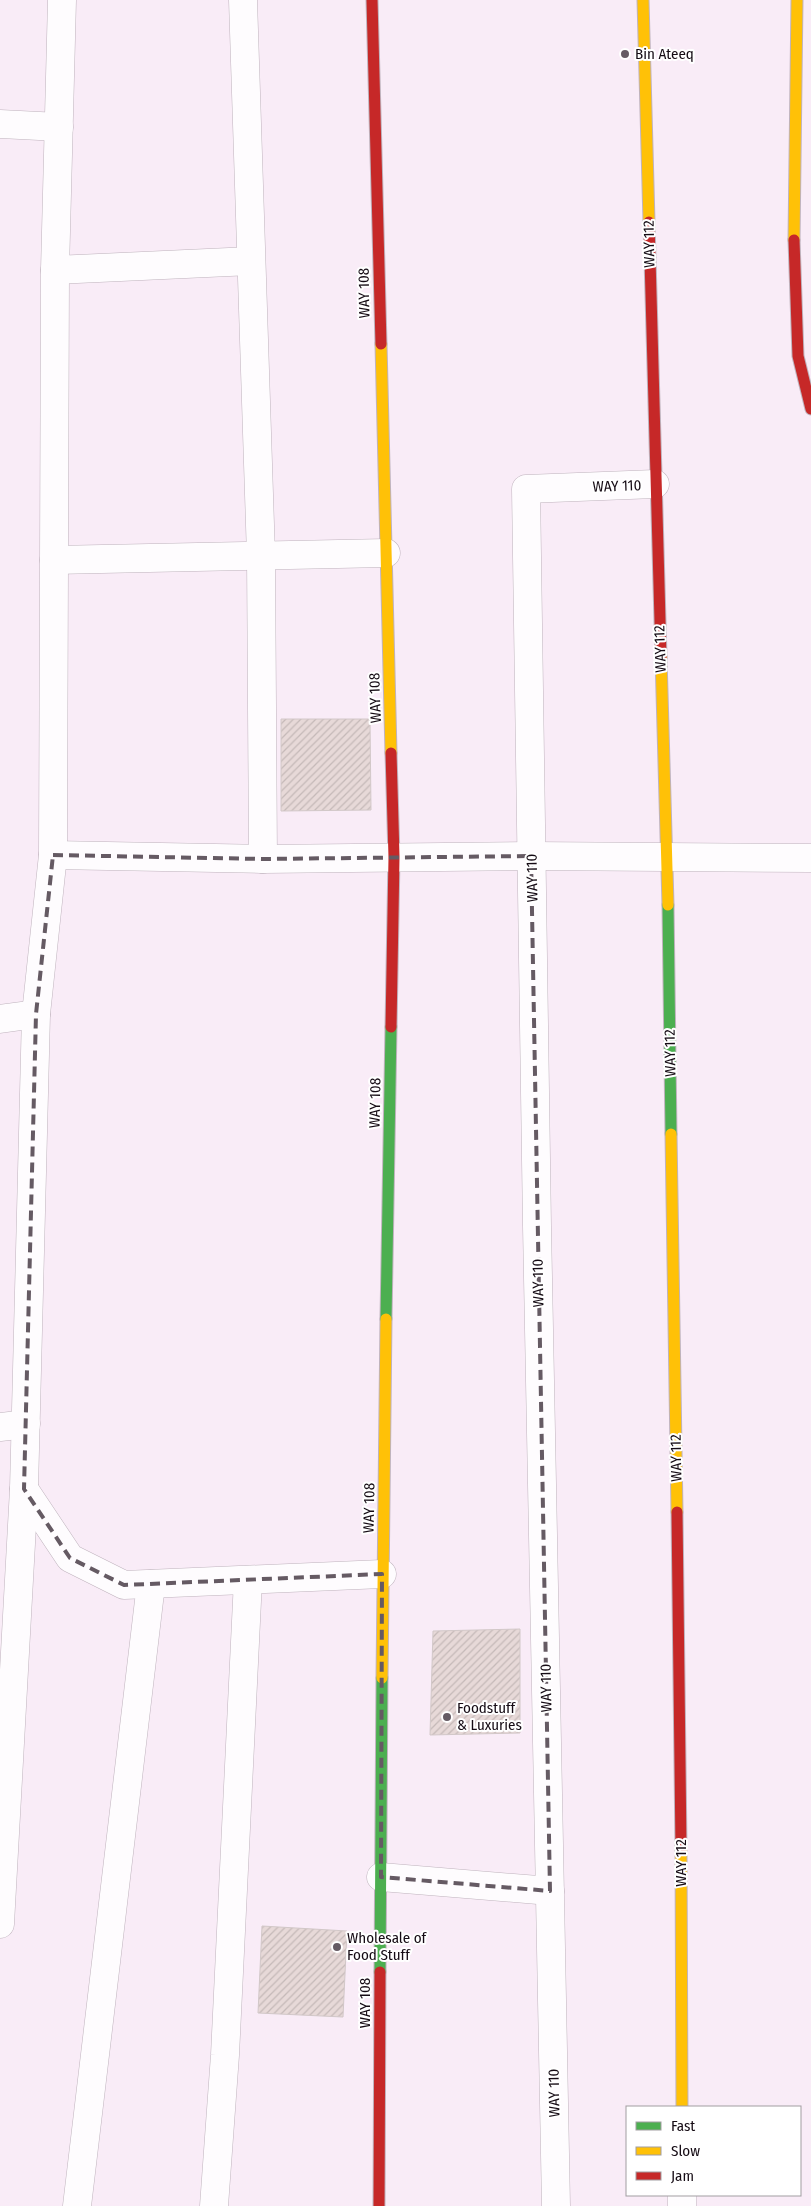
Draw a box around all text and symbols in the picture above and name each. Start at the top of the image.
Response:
place label: Bin Ateeq [635,45,694,63]
marker: Bin Ateeq [619,48,631,60]
street label: WAY 112 [640,220,658,268]
street label: WAY 108 [355,268,373,318]
street label: WAY 110 [592,476,642,496]
street label: WAY 112 [650,625,670,673]
street label: WAY 108 [365,672,385,724]
street label: WAY 110 [523,853,541,903]
street label: WAY 112 [661,1029,679,1077]
street label: WAY 108 [366,1078,384,1128]
street label: WAY 110 [529,1258,547,1308]
street label: WAY 112 [667,1434,685,1482]
street label: WAY 108 [360,1483,378,1533]
street label: WAY 110 [537,1663,555,1713]
place label: Foodstuff & Luxuries [457,1699,522,1734]
marker: Foodstuff & Luxuries [441,1711,453,1723]
street label: WAY 112 [672,1839,690,1887]
place label: Wholesale of Food Stuff [347,1929,428,1964]
marker: Wholesale of Food Stuff [331,1941,343,1953]
street label: WAY 108 [356,1978,374,2028]
street label: WAY 110 [545,2068,563,2118]
legend [626,2106,801,2196]
text: Fast [671,2117,695,2135]
text: Slow [671,2142,700,2160]
text: Jam [671,2167,694,2185]

